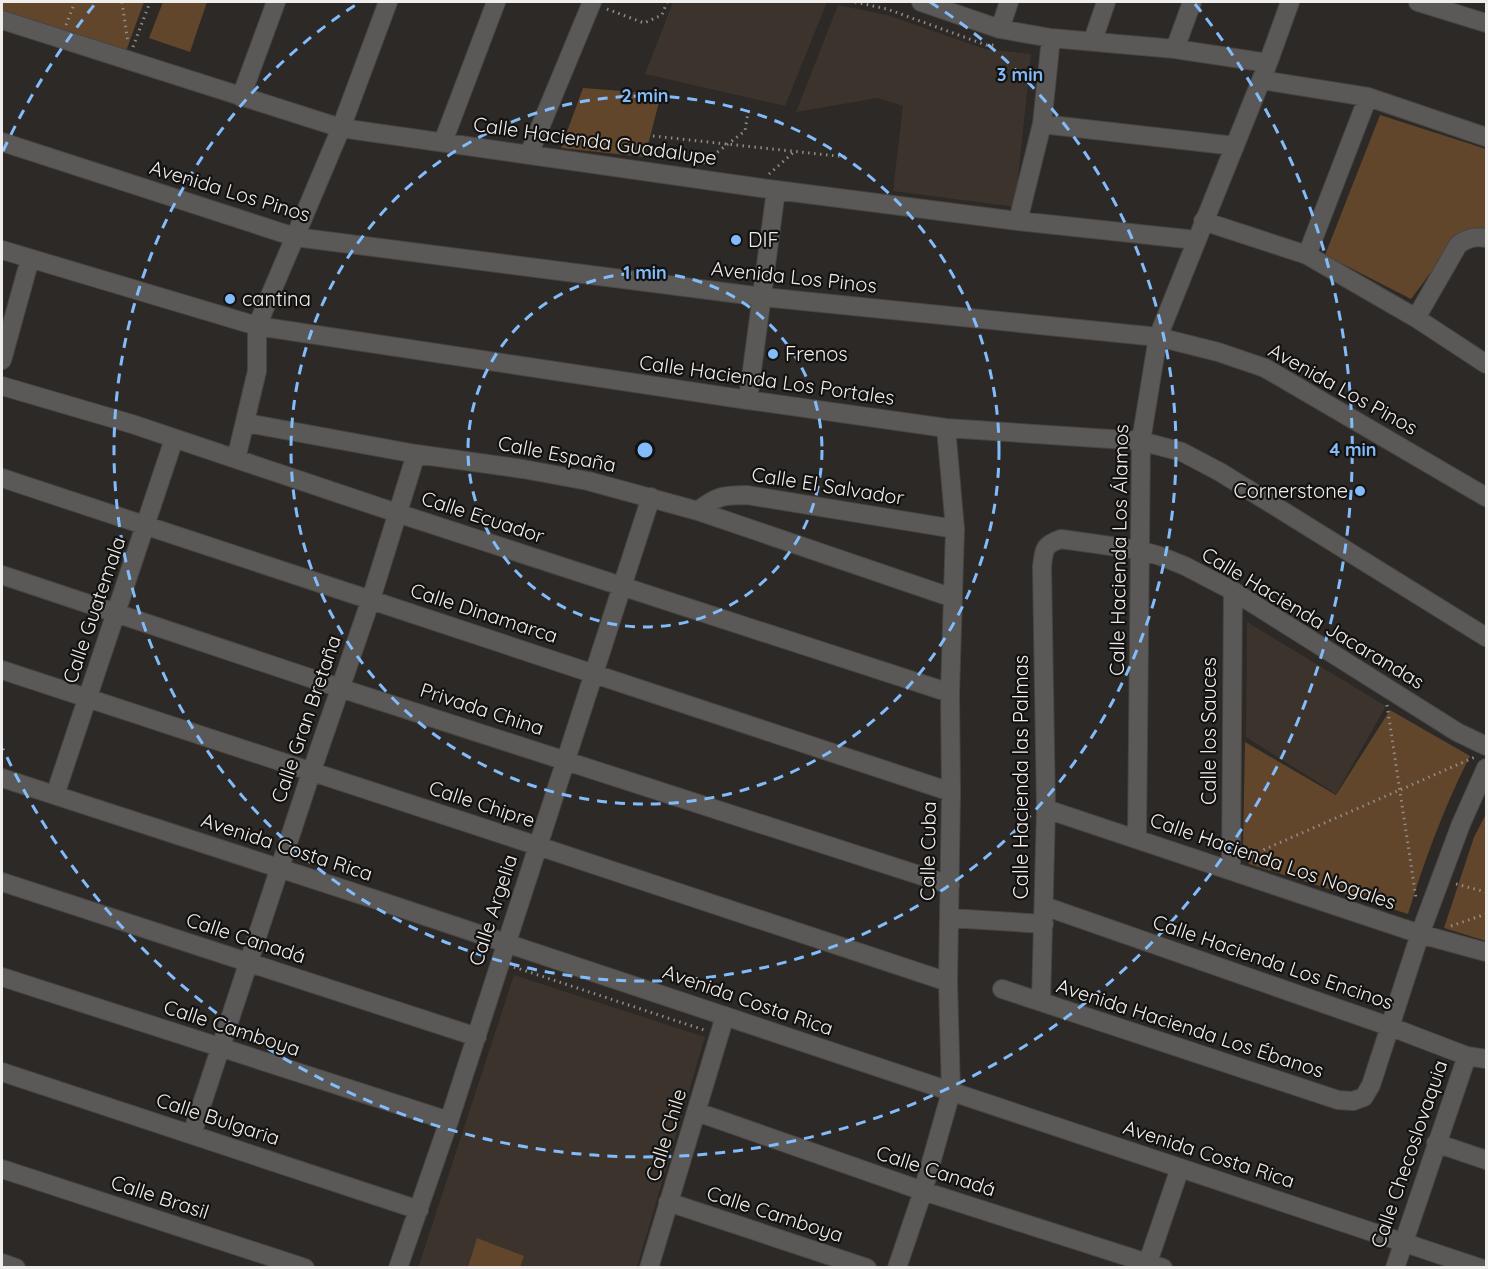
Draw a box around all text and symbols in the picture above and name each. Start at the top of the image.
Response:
text: 3 min [997,63,1043,86]
text: 2 min [622,84,668,107]
street label: Calle Hacienda Guadalupe [472,111,718,170]
street label: Avenida Los Pinos [147,154,313,227]
place label: DIF [748,227,779,252]
marker: DIF [729,233,743,247]
street label: Avenida Los Pinos [710,255,878,298]
text: 1 min [623,261,667,284]
place label: cantina [242,286,311,311]
marker: cantina [223,292,237,306]
street label: Avenida Los Pinos [1264,337,1422,440]
place label: Frenos [785,341,848,366]
marker: Frenos [766,347,780,361]
street label: Calle Hacienda Los Portales [638,349,896,410]
street label: Calle Hacienda Los Álamos [1104,424,1133,676]
street label: Calle España [496,430,618,477]
text: 4 min [1329,438,1377,461]
centre of rings [635,440,655,460]
street label: Calle El Salvador [750,461,907,510]
place label: Cornerstone [1234,478,1348,503]
marker: Cornerstone [1353,484,1367,498]
street label: Calle Ecuador [418,485,548,548]
street label: Calle Guatemala [57,533,130,686]
street label: Calle Hacienda Jacarandas [1197,541,1429,694]
street label: Calle Dinamarca [407,577,561,648]
street label: Calle Gran Bretaña [265,632,346,806]
street label: Calle Hacienda las Palmas [1008,655,1033,899]
street label: Calle los Sauces [1196,657,1221,805]
street label: Privada China [417,677,547,740]
street label: Calle Chipre [426,775,538,832]
street label: Calle Cuba [914,801,941,901]
street label: Avenida Costa Rica [198,807,376,886]
street label: Calle Hacienda Los Nogales [1147,807,1399,914]
street label: Calle Argelia [463,851,522,969]
street label: Calle Canadá [183,906,309,969]
street label: Calle Hacienda Los Encinos [1150,909,1397,1015]
street label: Avenida Costa Rica [660,959,837,1040]
street label: Avenida Hacienda Los Ébanos [1053,972,1327,1083]
street label: Calle Camboya [161,994,304,1061]
street label: Calle Checoslovaquia [1365,1056,1452,1251]
street label: Calle Chile [640,1086,691,1184]
street label: Calle Bulgaria [153,1087,283,1150]
street label: Avenida Costa Rica [1120,1114,1298,1193]
street label: Calle Canadá [873,1139,999,1202]
street label: Calle Brasil [108,1169,212,1224]
street label: Calle Camboya [704,1180,847,1247]

